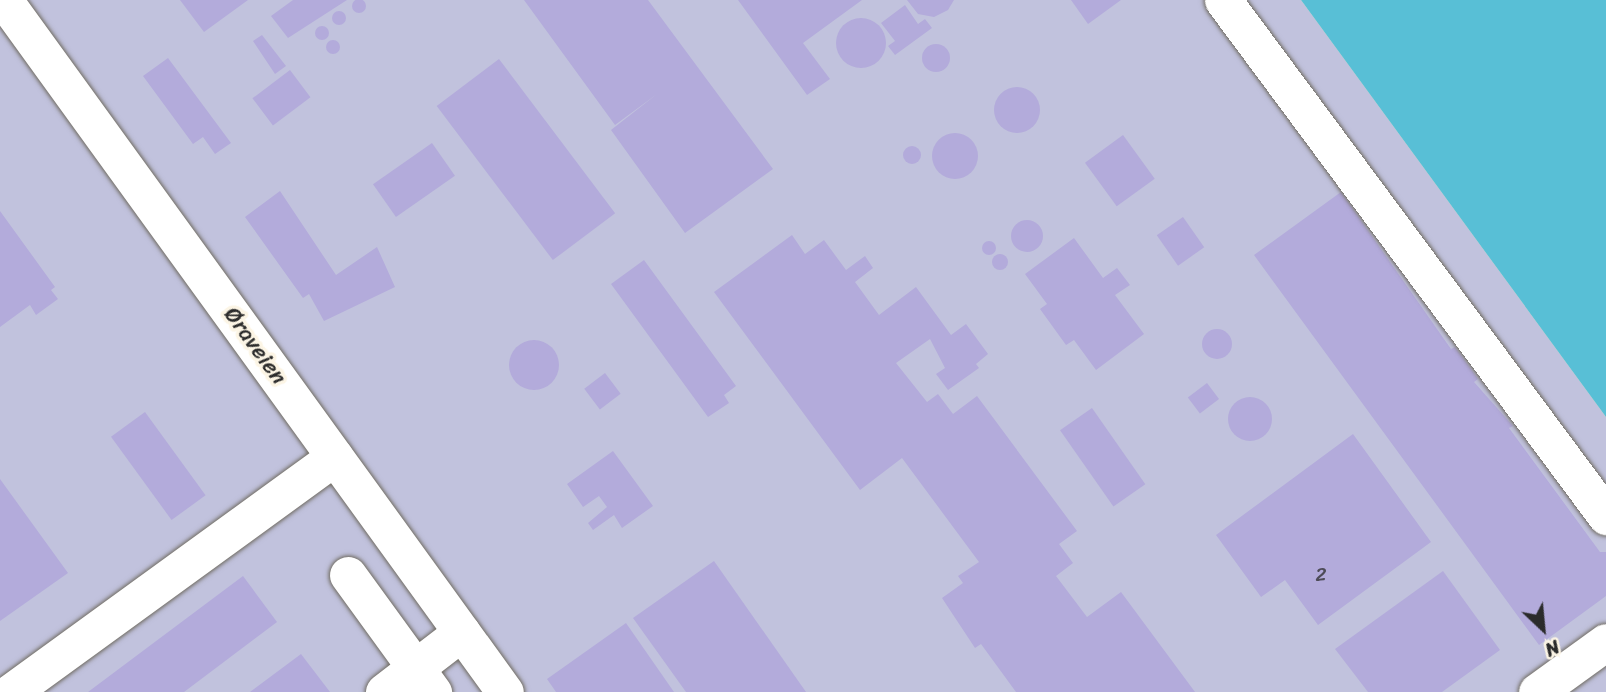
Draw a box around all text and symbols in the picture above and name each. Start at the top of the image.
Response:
street label: Øraveien [218,302,292,390]
house number: 2 [1316,564,1326,586]
north arrow [1508,594,1578,664]
text: N [1539,631,1566,666]

